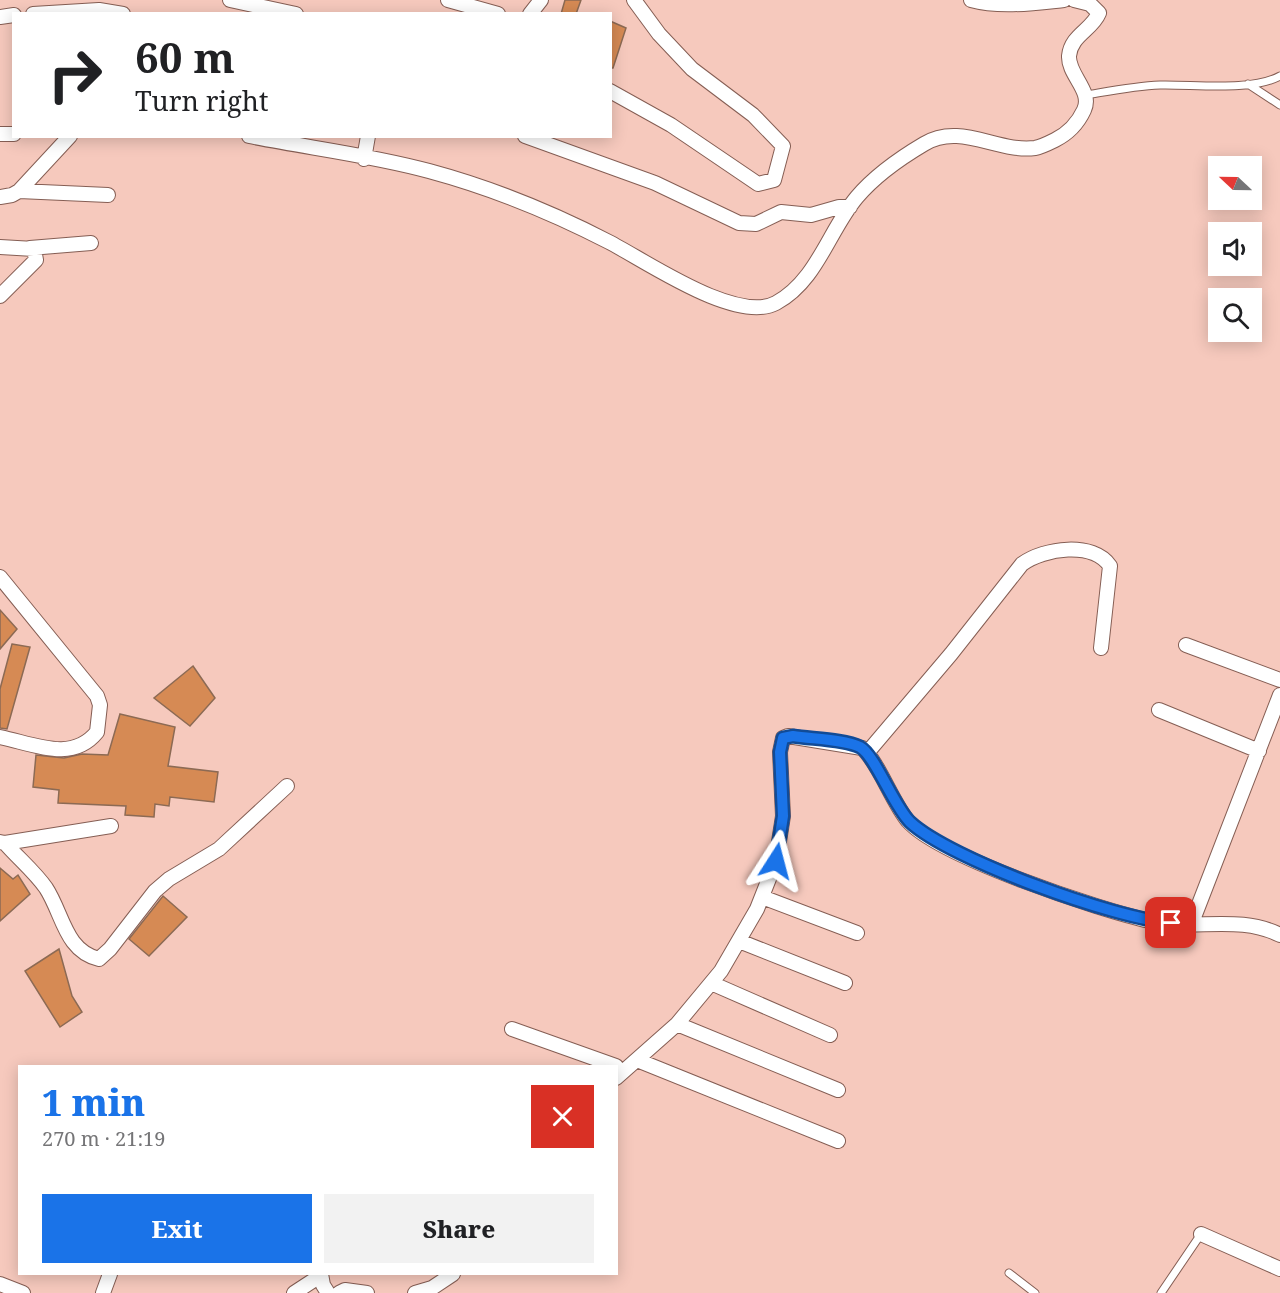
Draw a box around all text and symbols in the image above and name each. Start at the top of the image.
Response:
text: 60 m [135,28,235,85]
icon: right [36,36,114,114]
text: Turn right [135,82,268,119]
north arrow [1208,156,1262,210]
map controls [1208,156,1262,342]
button: sound [1208,222,1262,276]
button: search [1208,288,1262,342]
position arrow [744,829,808,893]
pin [1145,897,1196,948]
icon: arrive [1154,906,1187,939]
text: 1 min [42,1078,145,1127]
button: close [531,1085,594,1148]
text: 270 m · 21:19 [42,1125,165,1152]
button: Exit [42,1194,312,1263]
button: Share [324,1194,594,1263]

